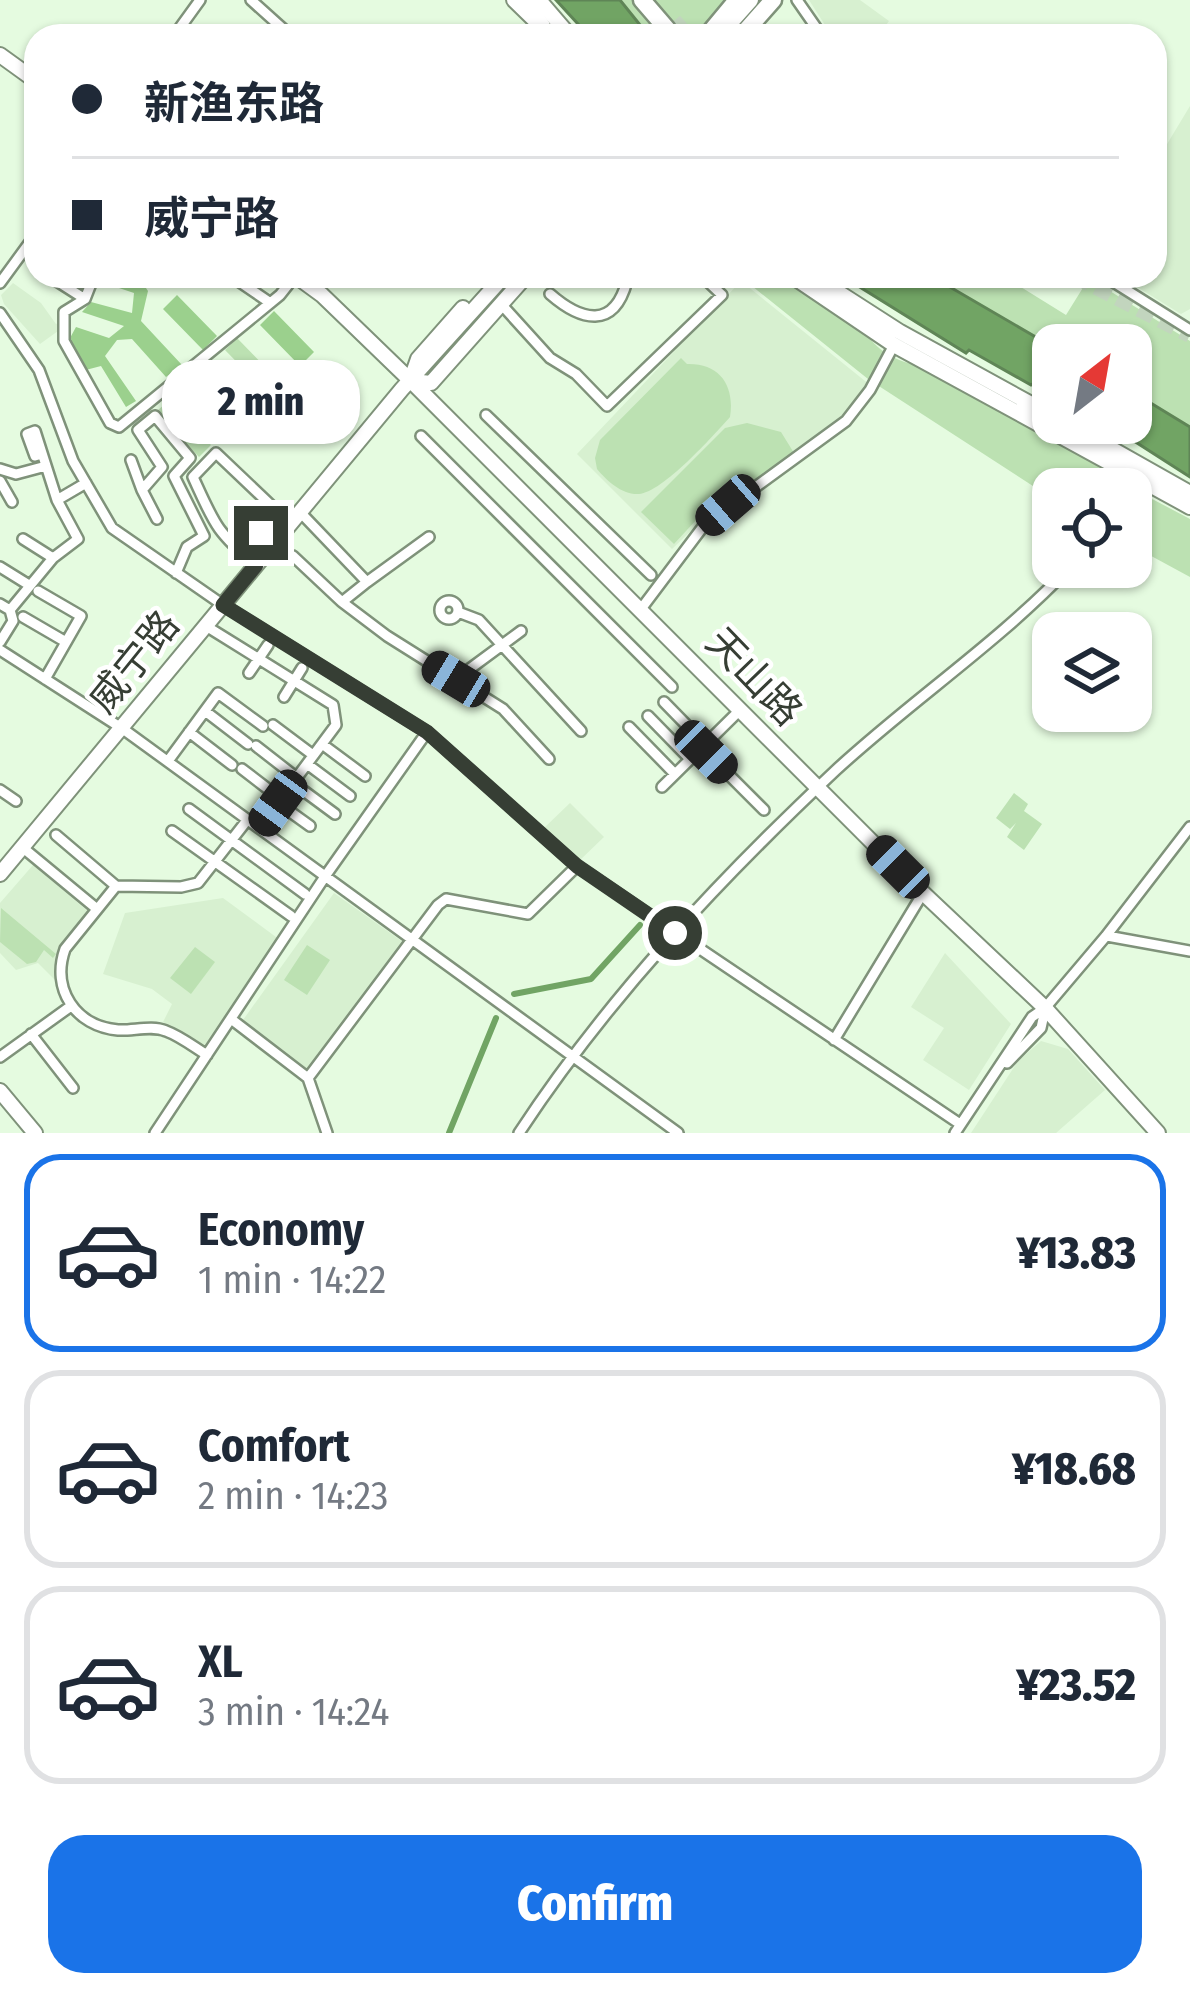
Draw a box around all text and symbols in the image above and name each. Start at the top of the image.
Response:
text: 新渔东路 [144,77,324,131]
text: 威宁路 [144,192,279,246]
north arrow [1032,324,1152,444]
map controls [1032,324,1152,732]
callout: 2 min [162,359,360,443]
text: 2 min [218,379,304,425]
car [689,468,767,542]
button: locate [1032,468,1152,588]
route end [234,506,288,560]
street label: 威宁路 [79,602,189,722]
button: layers [1032,612,1152,732]
street label: 天山路 [697,619,811,735]
car [416,645,496,713]
car [668,714,744,790]
car [242,763,314,843]
car [860,829,936,905]
route start [648,906,702,960]
icon: car [54,1199,162,1307]
text: Economy [198,1203,364,1257]
text: ¥13.83 [1016,1226,1136,1280]
text: 1 min · 14:22 [198,1257,386,1303]
icon: car [54,1415,162,1523]
text: Comfort [198,1419,350,1473]
text: ¥18.68 [1012,1442,1136,1496]
text: 2 min · 14:23 [198,1473,388,1519]
icon: car [54,1631,162,1739]
text: XL [198,1635,243,1689]
text: ¥23.52 [1016,1658,1136,1712]
text: 3 min · 14:24 [198,1689,389,1735]
button: Confirm [48,1835,1142,1973]

